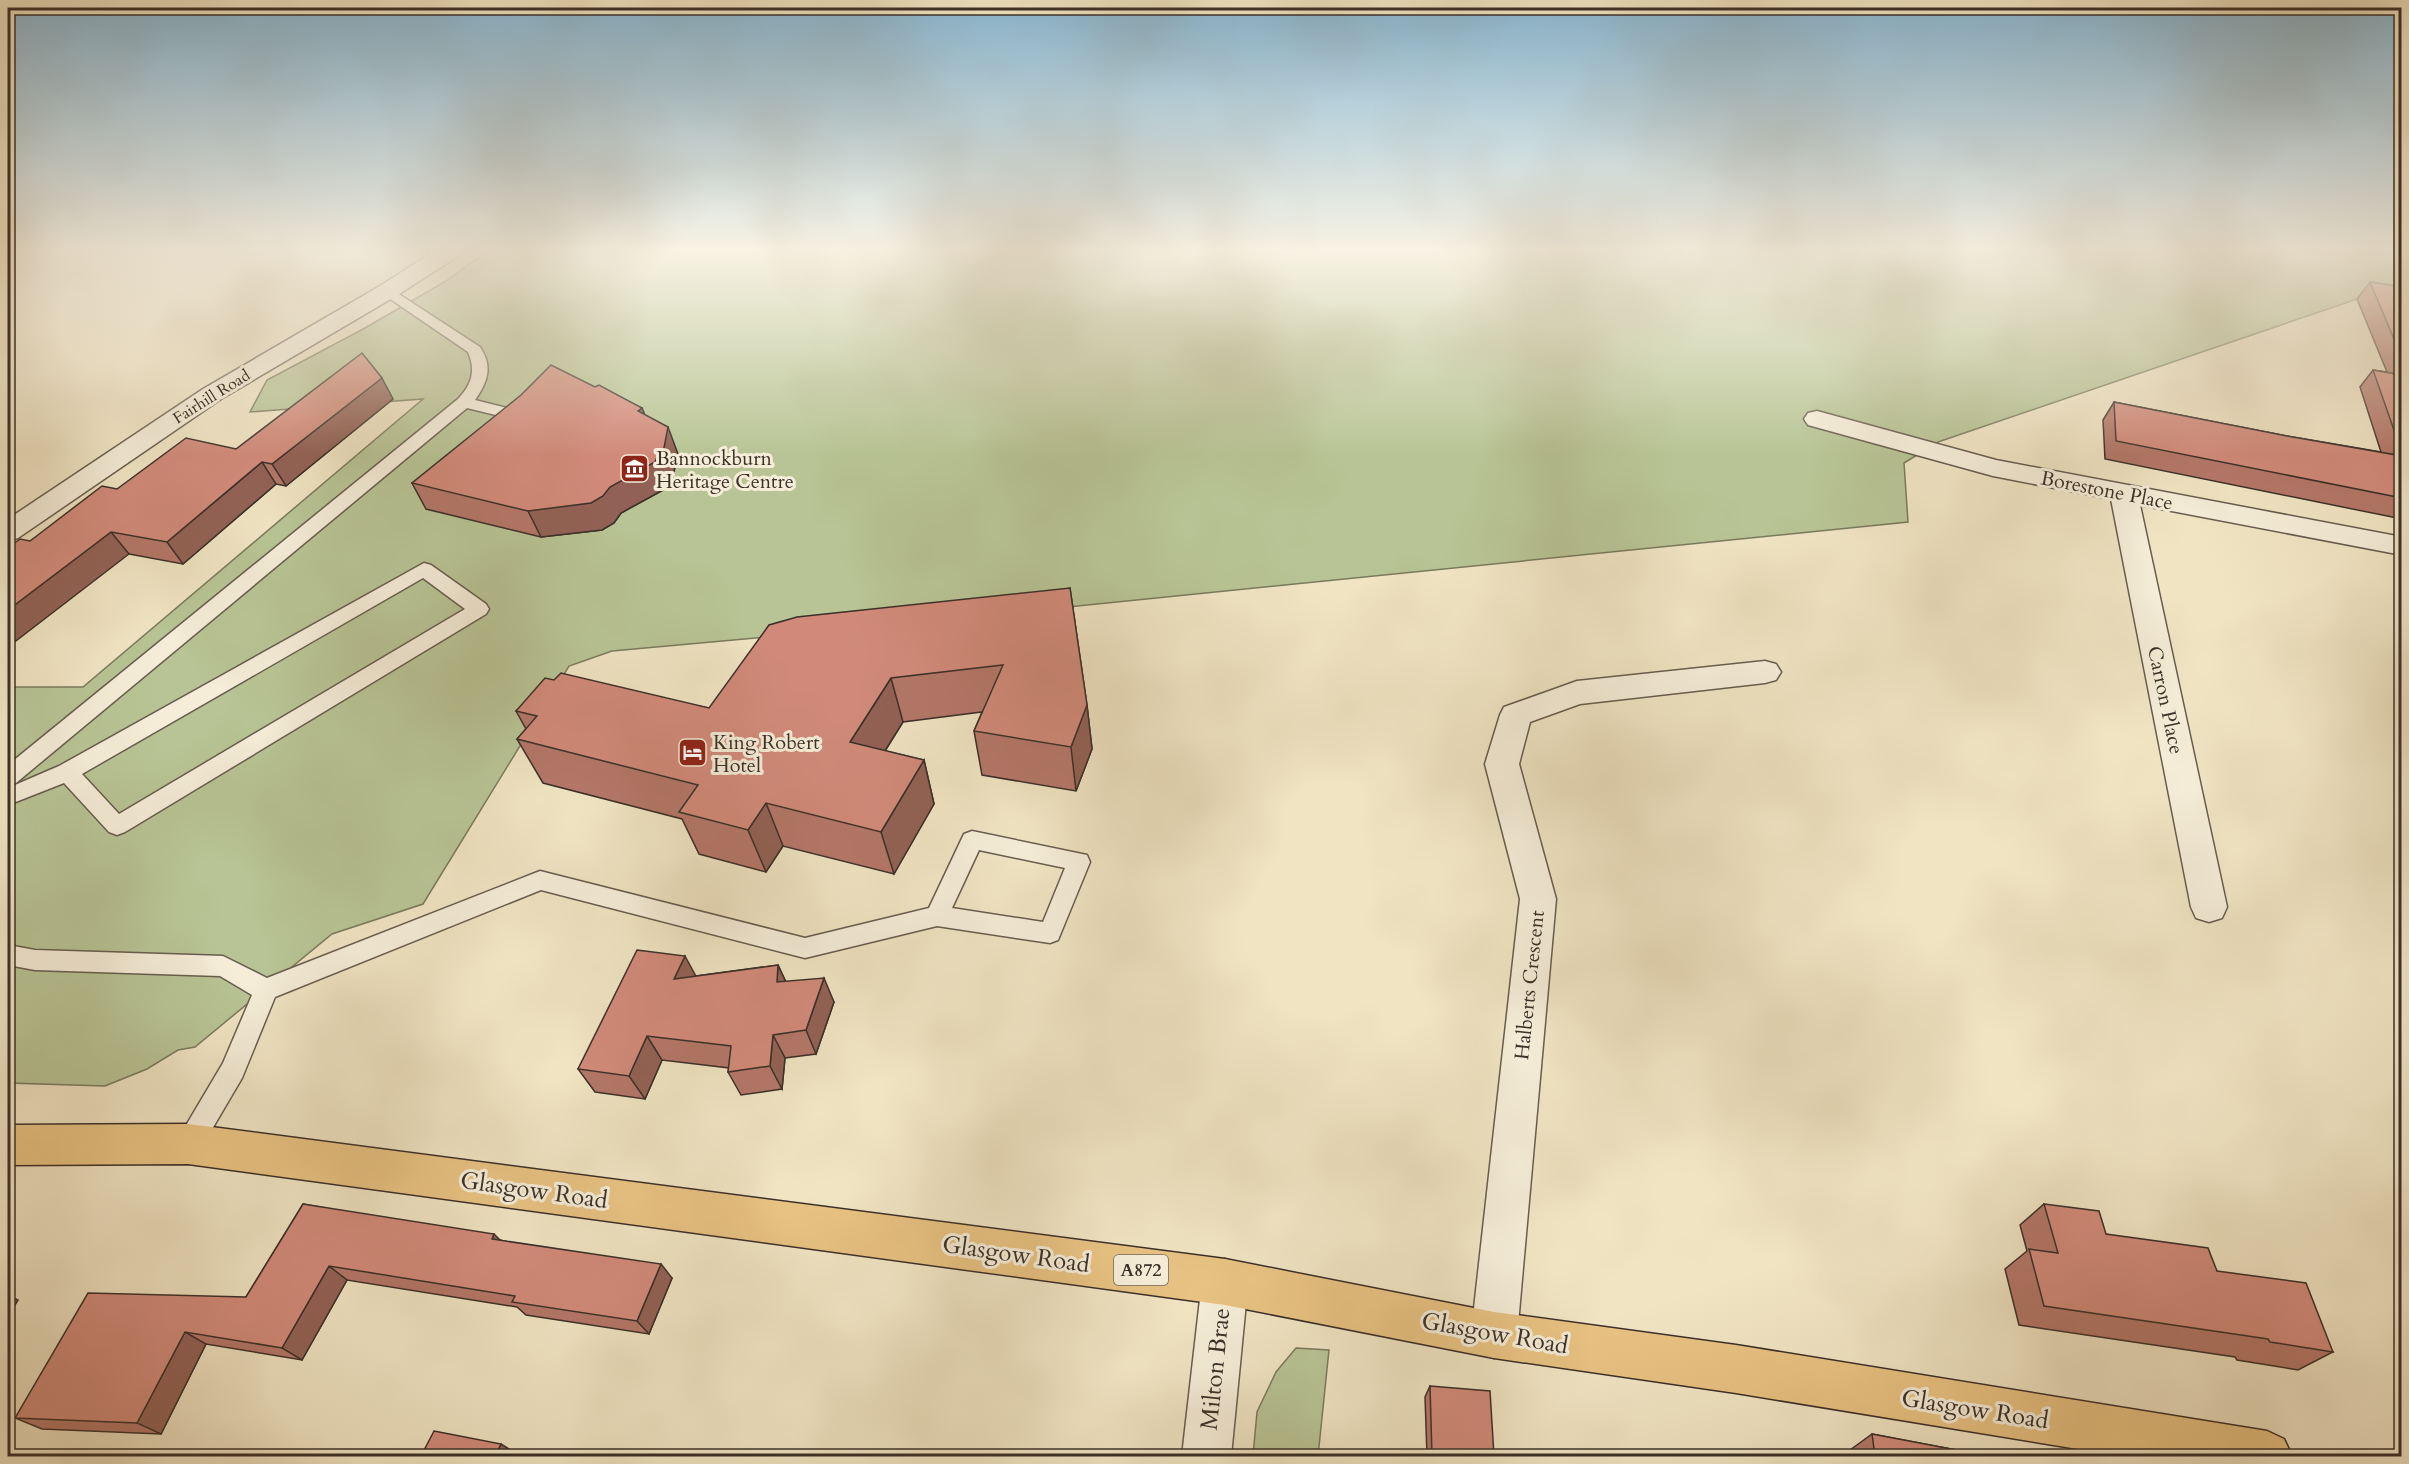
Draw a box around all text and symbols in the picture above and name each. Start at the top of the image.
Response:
street label: Fairhill Road [169,364,255,429]
place label: Bannockburn Heritage Centre [656,445,794,495]
museum icon: Bannockburn Heritage Centre [619,453,651,485]
street label: Borestone Place [2038,464,2175,517]
street label: Carron Place [2141,644,2190,757]
place label: King Robert Hotel [713,729,820,779]
hotel icon: King Robert Hotel [676,737,708,769]
street label: Halberts Crescent [1508,908,1551,1061]
street label: Glasgow Road [458,1164,610,1217]
street label: Glasgow Road [940,1228,1092,1281]
road number: A872 [1114,1255,1168,1285]
street label: Glasgow Road [1419,1304,1571,1363]
street label: Milton Brae [1193,1306,1238,1432]
street label: Glasgow Road [1899,1382,2051,1437]

